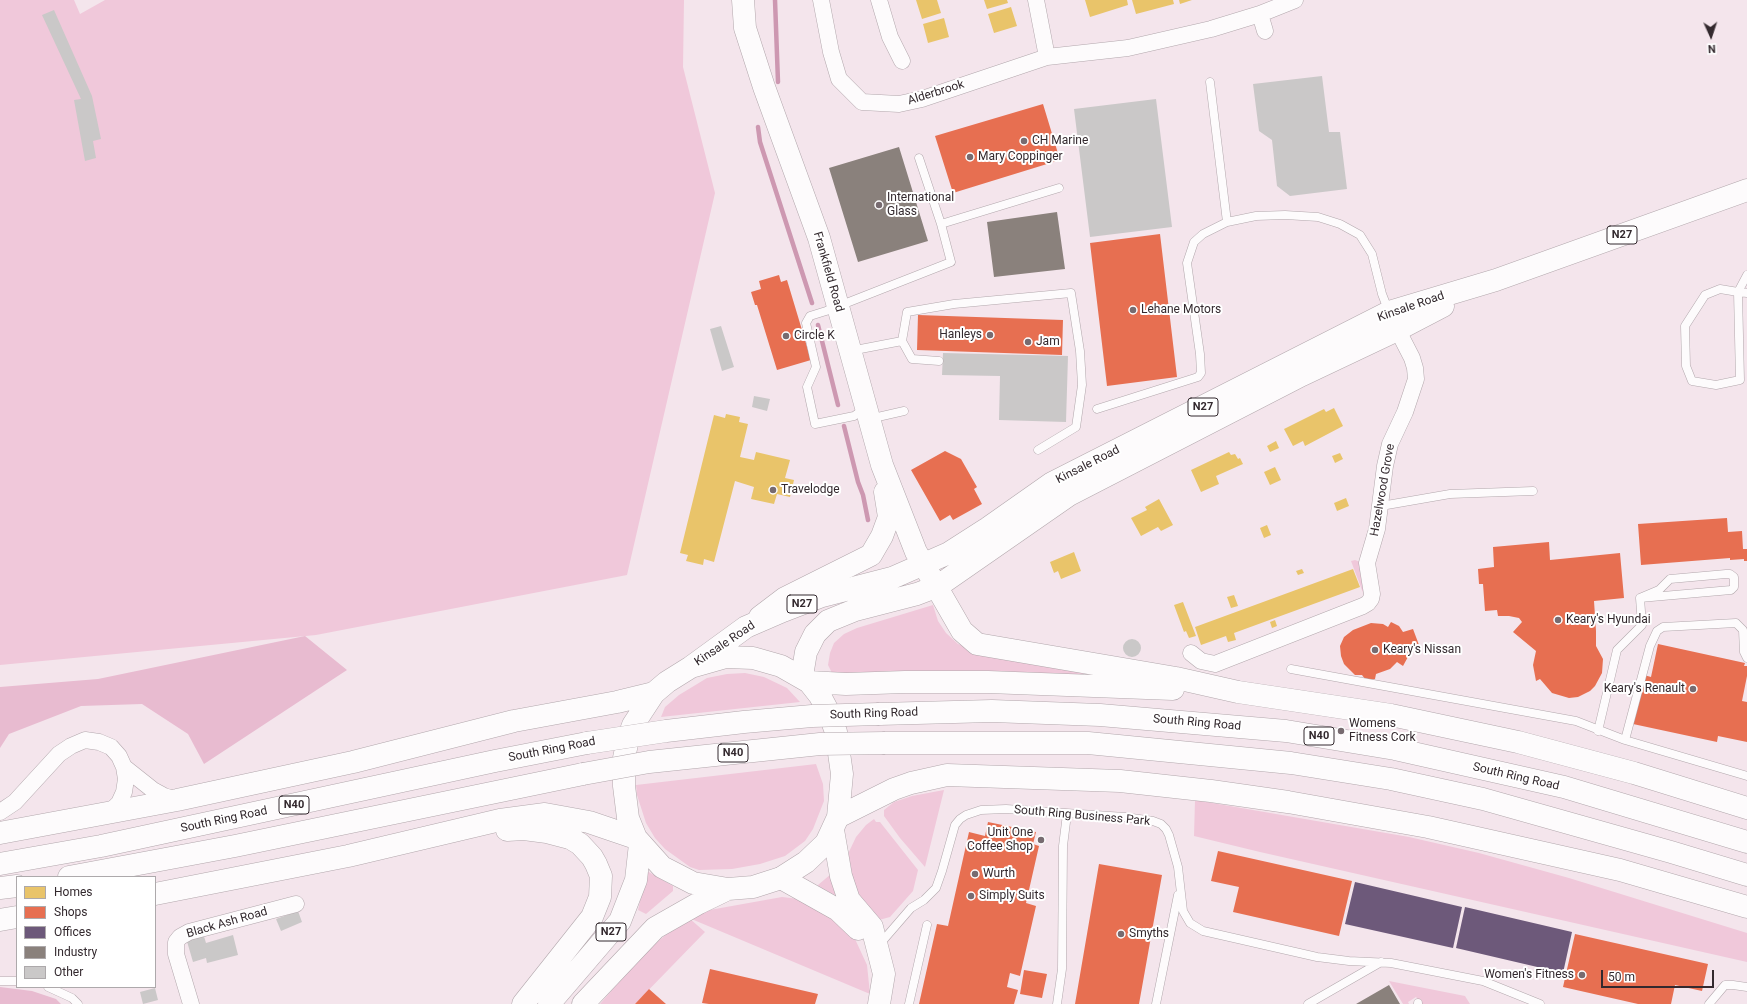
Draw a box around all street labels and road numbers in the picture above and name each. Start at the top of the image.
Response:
street label: Alderbrook [906,78,966,108]
road number: N27 [1607,226,1637,244]
street label: Frankfield Road [810,230,846,314]
street label: Kinsale Road [1376,289,1446,325]
road number: N27 [1188,398,1218,416]
street label: Kinsale Road [1054,443,1122,487]
street label: Hazelwood Grove [1368,443,1398,537]
road number: N27 [787,595,817,613]
street label: Kinsale Road [692,619,758,669]
street label: South Ring Road [830,705,918,723]
street label: South Ring Road [1152,712,1242,734]
road number: N40 [1304,727,1334,745]
street label: South Ring Road [507,735,597,765]
road number: N40 [718,744,748,762]
street label: South Ring Road [1471,760,1561,794]
road number: N40 [279,796,309,814]
street label: South Ring Business Park [1013,803,1151,829]
street label: South Ring Road [179,804,269,836]
street label: Black Ash Road [185,905,269,941]
road number: N27 [596,923,626,941]

